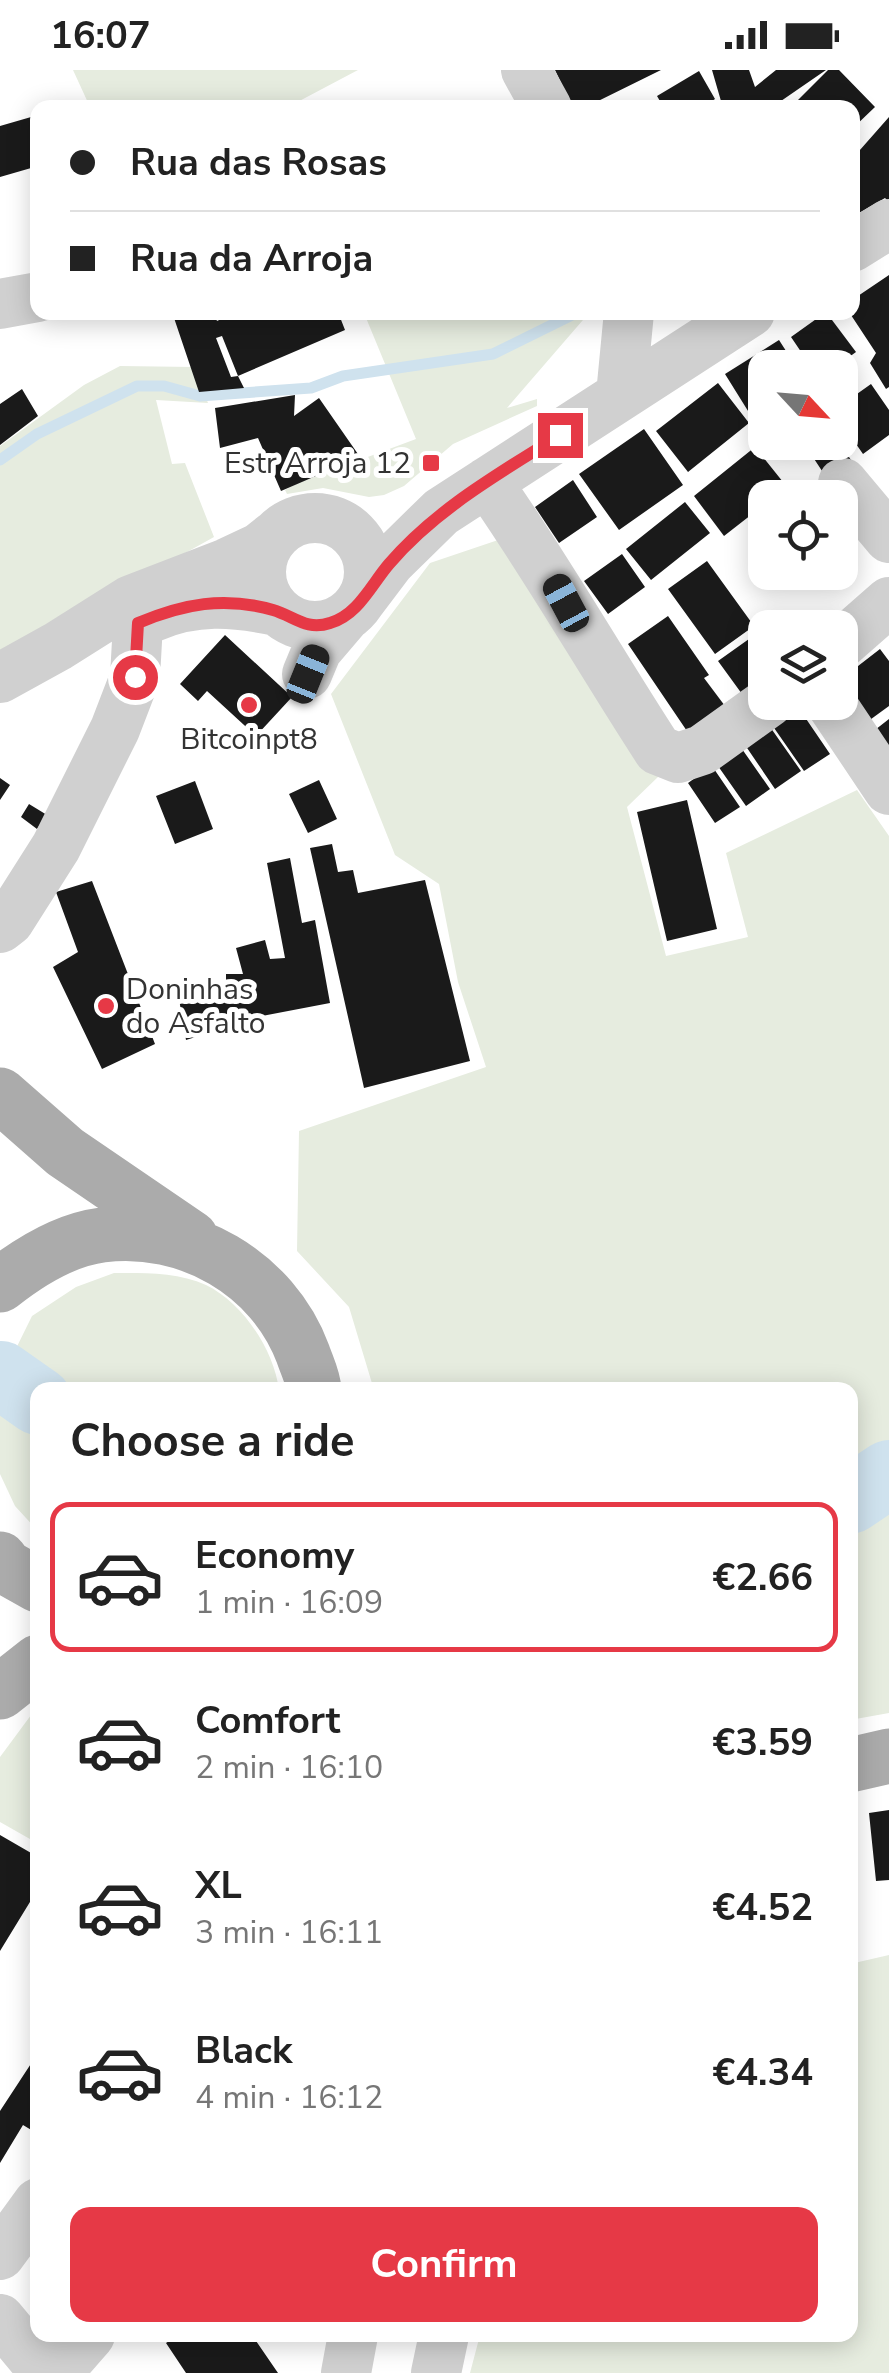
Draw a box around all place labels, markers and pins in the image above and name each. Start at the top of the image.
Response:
place label: Estr Arroja 12 [224,443,411,484]
marker: Estr Arroja 12 [420,452,442,474]
marker: Bitcoinpt8 [238,694,260,716]
place label: Bitcoinpt8 [180,719,318,760]
place label: Doninhas do Asfalto [126,969,265,1044]
marker: Doninhas do Asfalto [95,995,117,1017]

